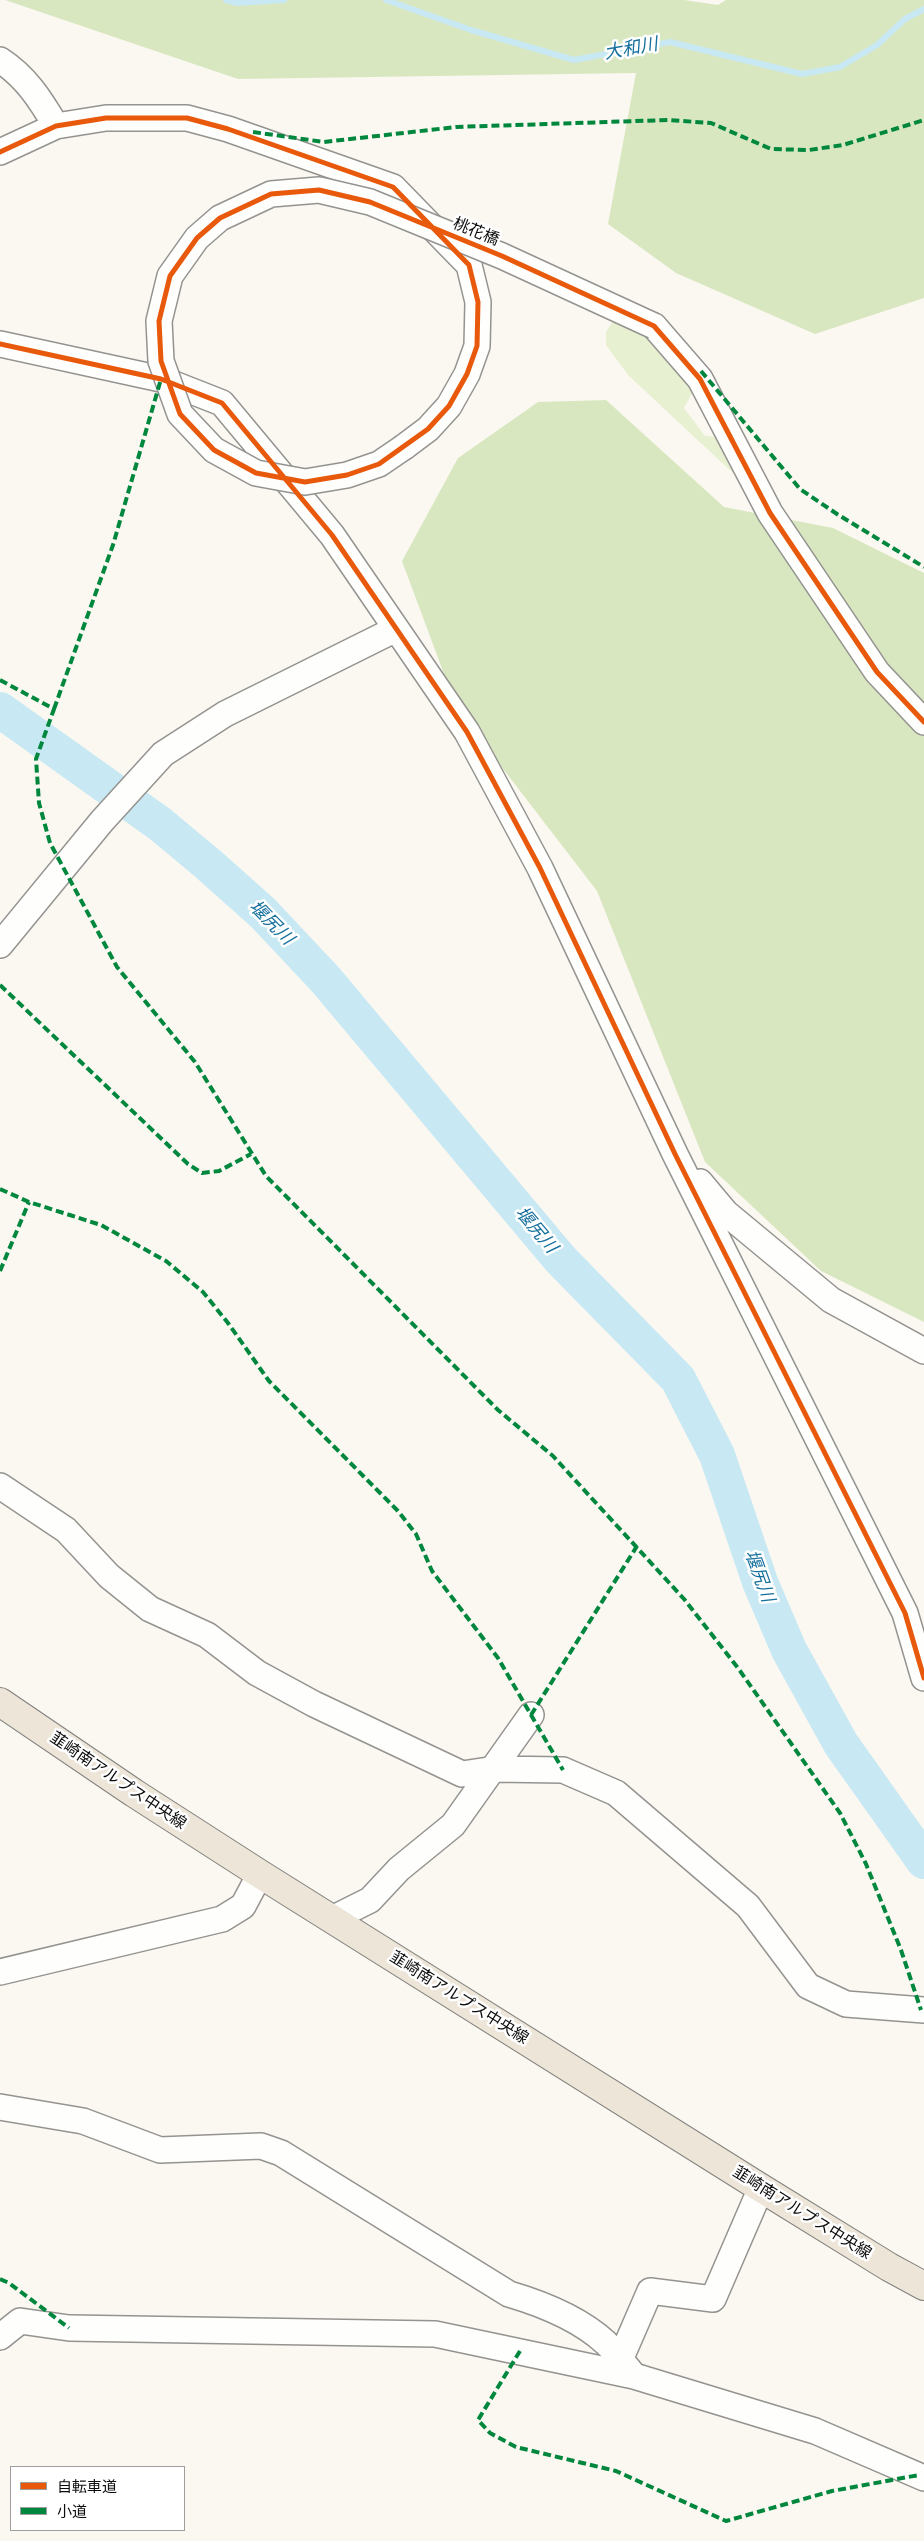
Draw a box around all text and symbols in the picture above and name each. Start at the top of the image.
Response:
water label: 大和川 [603,34,659,64]
street label: 桃花橋 [450,214,502,250]
water label: 堰尻川 [244,896,298,950]
water label: 堰尻川 [510,1202,562,1258]
water label: 堰尻川 [740,1547,778,1605]
street label: 韮崎南アルプス中央線 [46,1728,190,1834]
street label: 韮崎南アルプス中央線 [386,1947,532,2049]
street label: 韮崎南アルプス中央線 [729,2162,875,2264]
legend [10,2466,185,2531]
text: 自転車道 [57,2477,117,2496]
text: 小道 [57,2502,87,2521]

